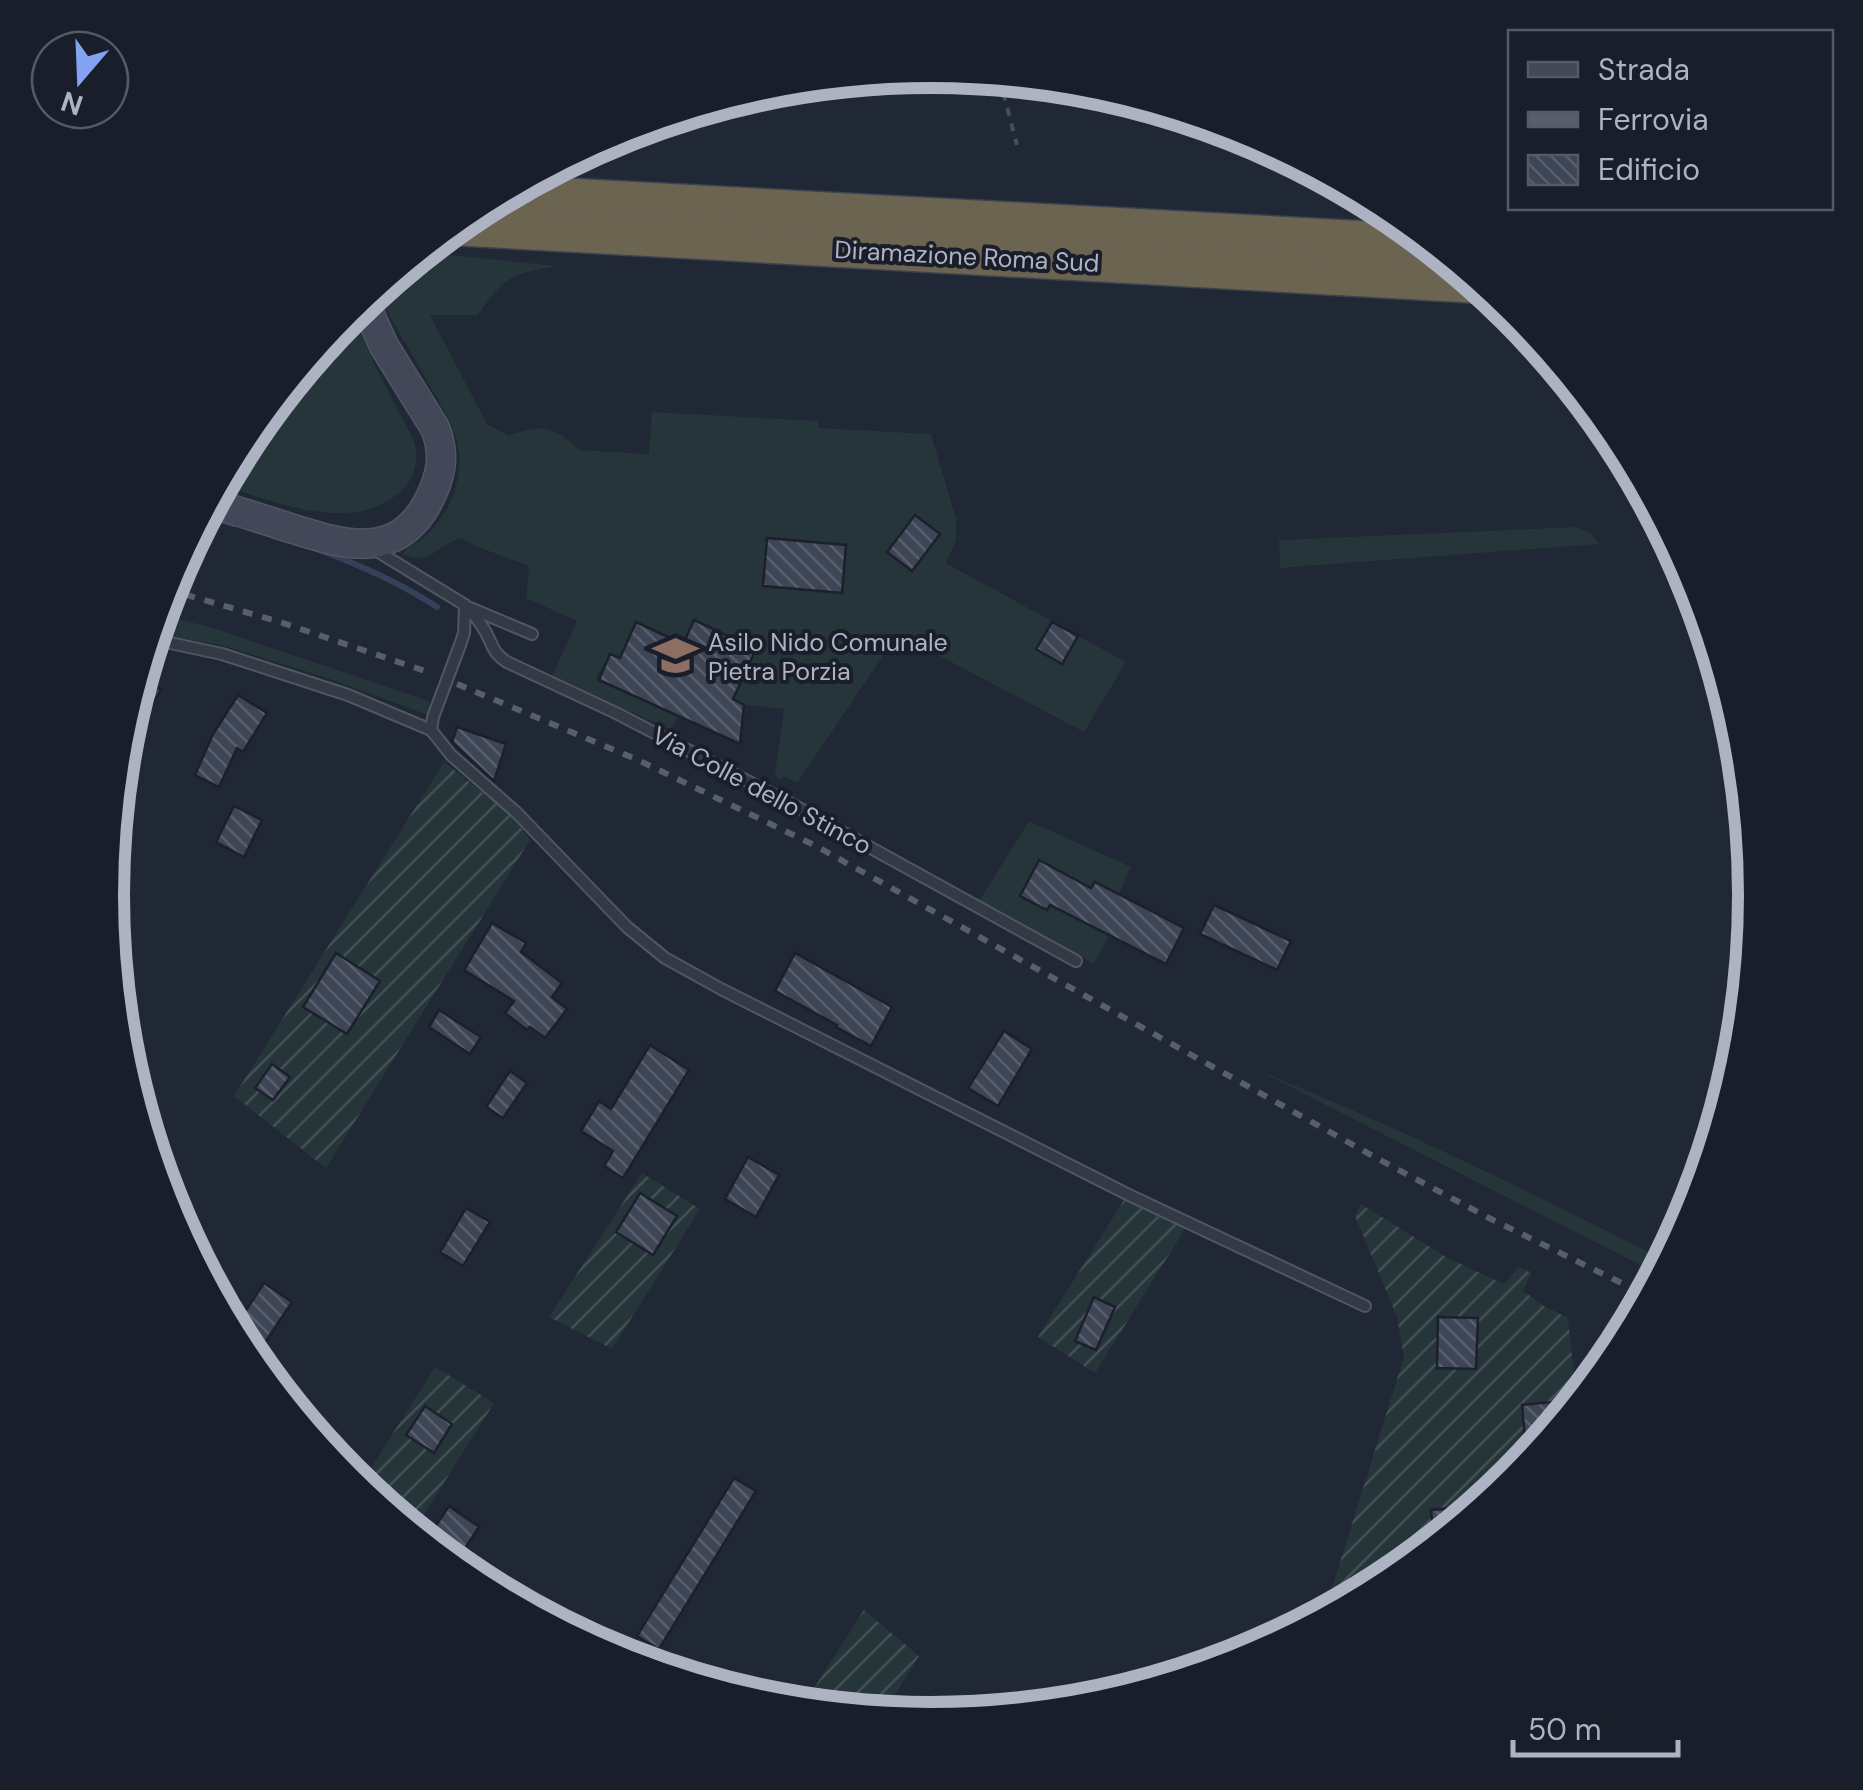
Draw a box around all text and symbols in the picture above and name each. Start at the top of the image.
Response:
north arrow [30,30,130,130]
legend [1508,30,1833,210]
text: Strada [1598,50,1690,89]
text: N [56,82,88,124]
text: Ferrovia [1598,100,1708,139]
text: Edificio [1598,150,1700,189]
street label: Diramazione Roma Sud [834,233,1100,280]
place label: Asilo Nido Comunale Pietra Porzia [708,626,948,688]
school or university icon: Asilo Nido Comunale Pietra Porzia [651,632,699,680]
street label: Via Colle dello Stinco [646,719,877,862]
scale bar [1513,1695,1678,1757]
text: 50 m [1528,1710,1602,1749]

